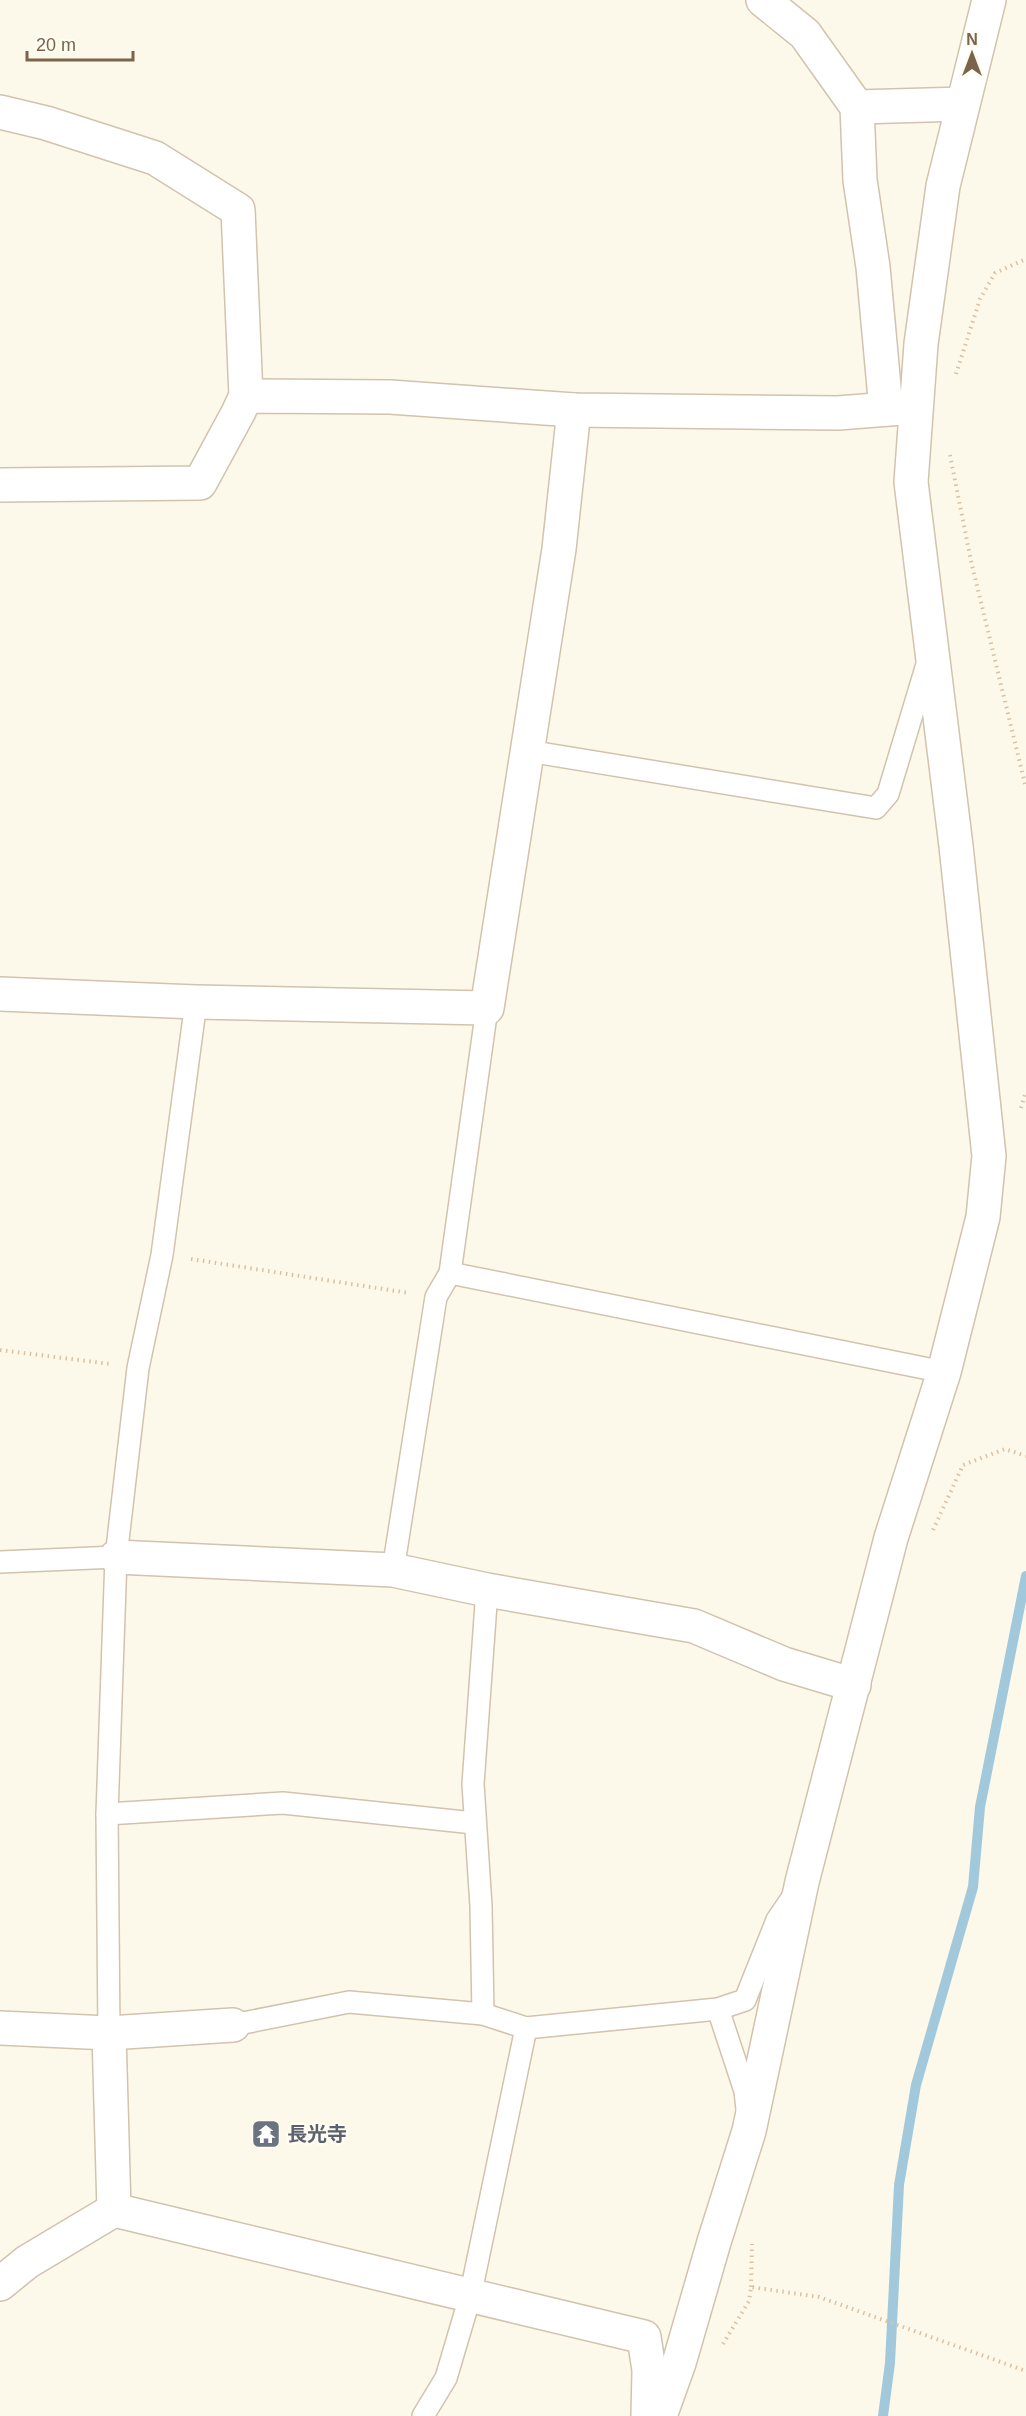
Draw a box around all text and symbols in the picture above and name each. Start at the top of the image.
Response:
scale bar [27,24,134,62]
north arrow [942,24,1002,84]
text: N [966,31,978,48]
text: 20 m [36,35,76,55]
temple icon: 長光寺 [250,2118,282,2150]
place label: 長光寺 [287,2123,347,2145]

